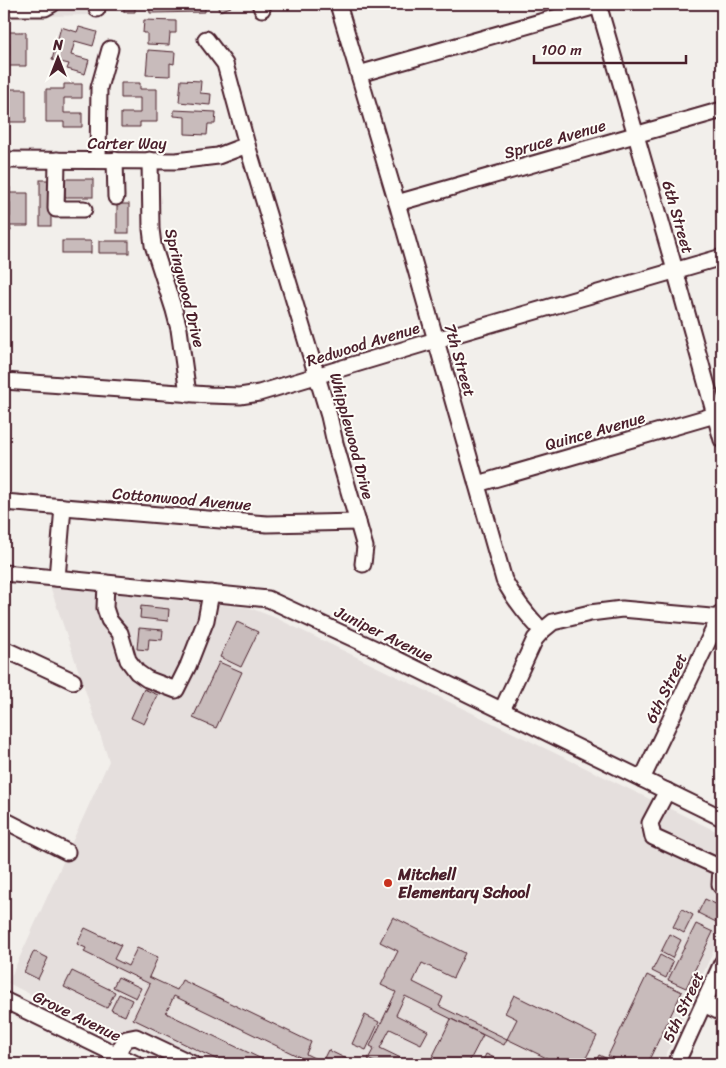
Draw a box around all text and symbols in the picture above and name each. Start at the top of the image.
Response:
north arrow [32,32,82,82]
scale bar [534,32,686,64]
text: N [52,33,63,58]
text: 100 m [541,37,582,63]
street label: Spruce Avenue [500,111,610,167]
street label: Carter Way [87,129,167,158]
street label: 6th Street [654,177,702,257]
street label: Springwood Drive [156,225,214,351]
street label: Redwood Avenue [303,313,424,375]
street label: 7th Street [436,320,484,400]
street label: Whipplewood Drive [321,369,383,503]
street label: Quince Avenue [542,403,649,459]
street label: Cottonwood Avenue [111,478,253,520]
street label: Juniper Avenue [329,597,439,671]
street label: 6th Street [637,648,696,728]
place label: Mitchell Elementary School [397,860,531,907]
marker: Mitchell Elementary School [382,877,394,889]
street label: 5th Street [654,967,712,1047]
street label: Grove Avenue [28,982,126,1050]

